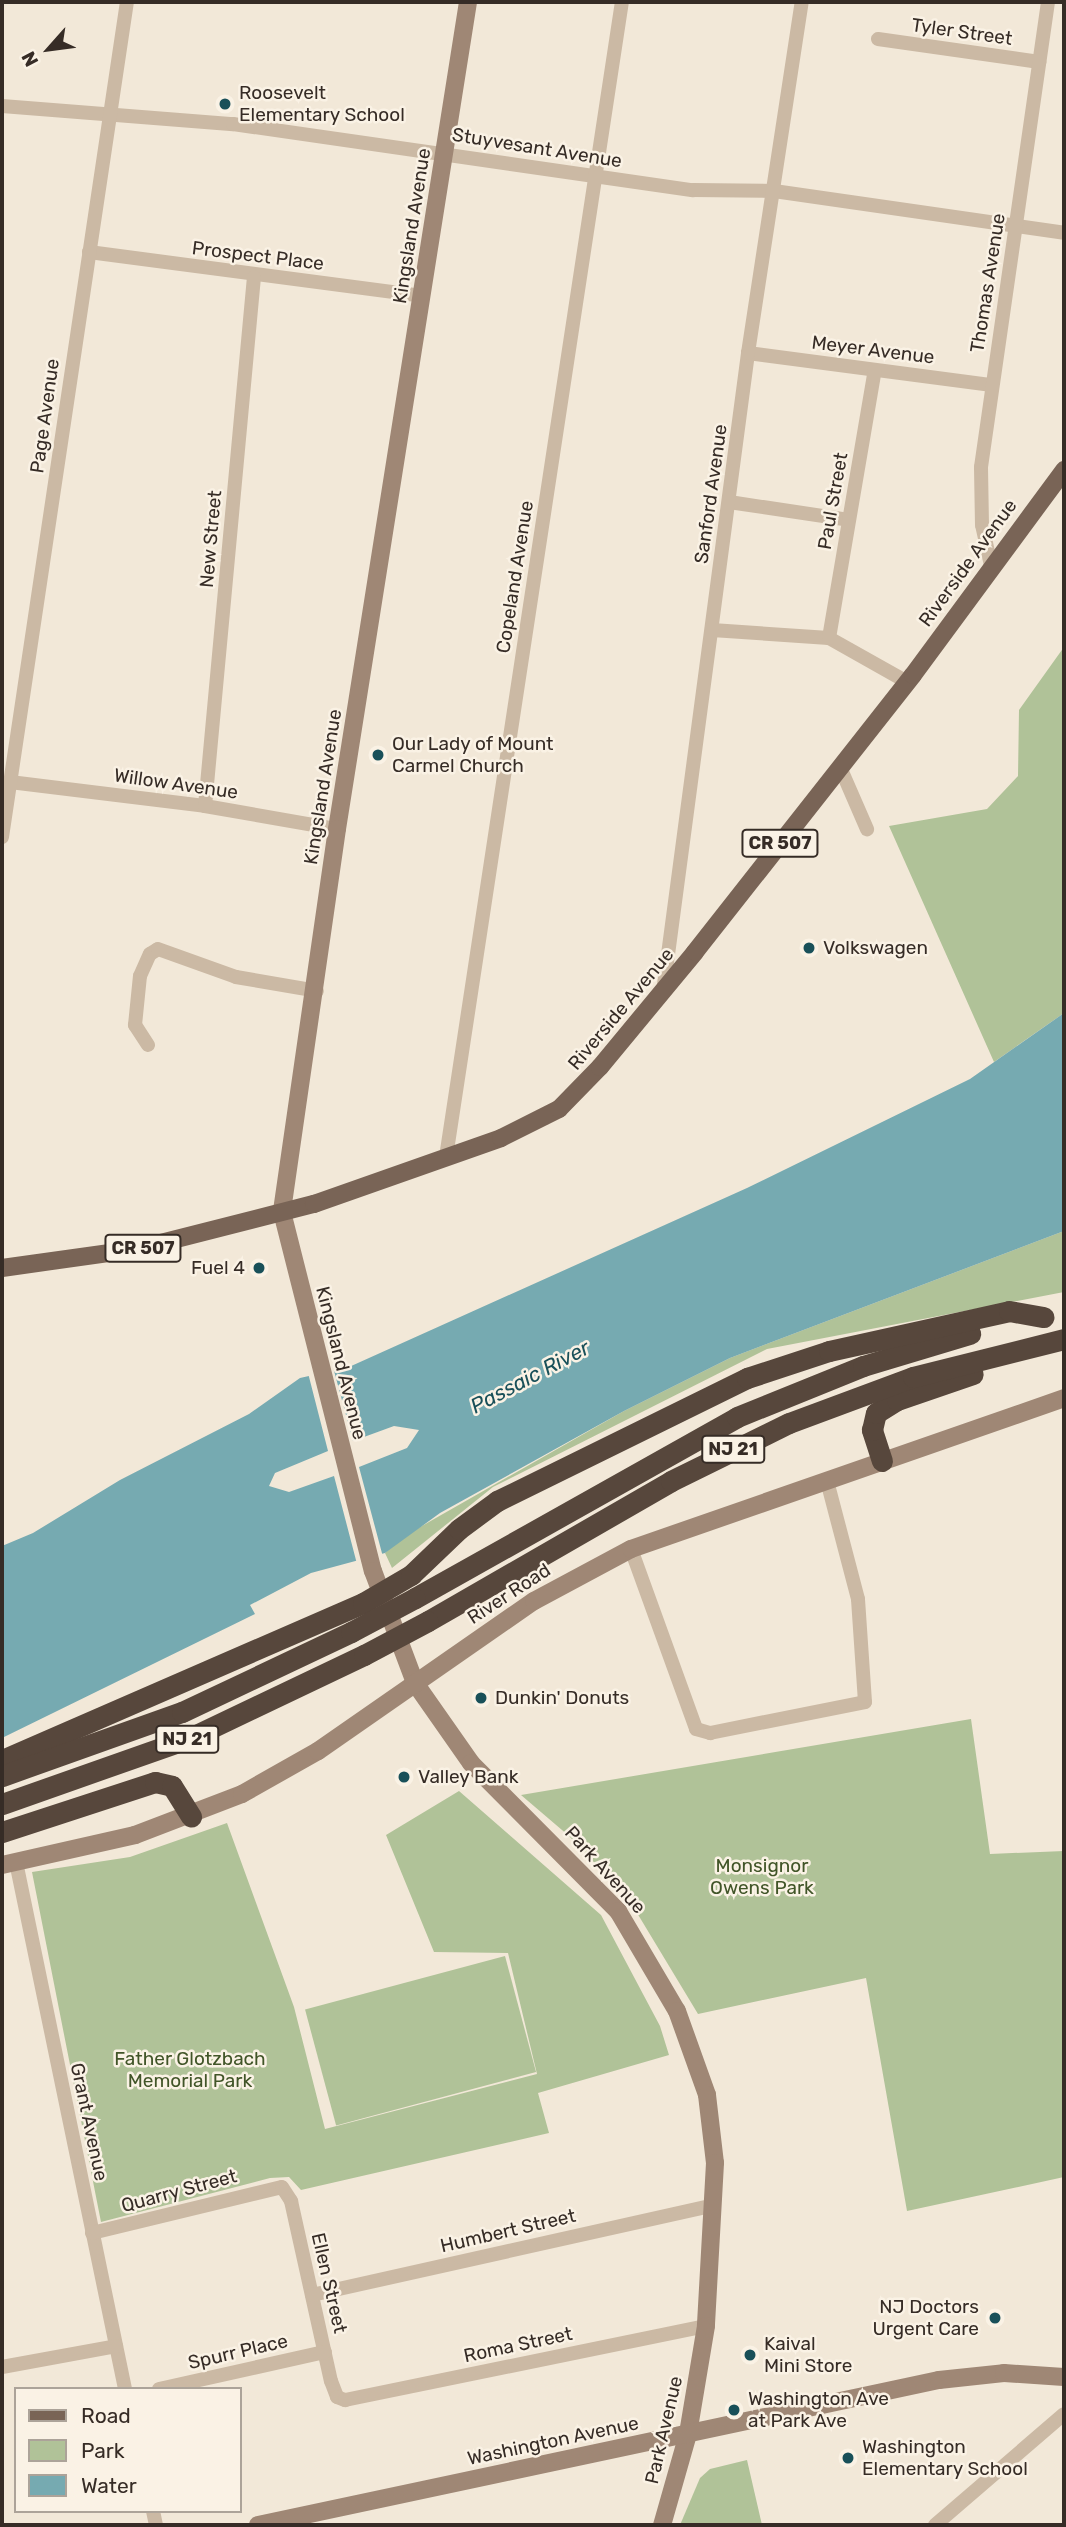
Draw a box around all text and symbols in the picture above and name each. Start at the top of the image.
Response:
north arrow [14,14,84,84]
street label: Tyler Street [910,14,1014,50]
text: N [17,48,43,71]
place label: Roosevelt Elementary School [239,82,405,126]
marker: Roosevelt Elementary School [217,96,233,112]
street label: Stuyvesant Avenue [450,123,624,173]
street label: Kingsland Avenue [388,146,436,306]
street label: Thomas Avenue [966,211,1010,355]
street label: Prospect Place [191,237,325,275]
street label: Meyer Avenue [810,331,936,369]
street label: Page Avenue [26,357,64,475]
street label: Sanford Avenue [690,422,732,566]
street label: Paul Street [813,451,853,551]
street label: New Street [195,489,227,589]
street label: Riverside Avenue [914,495,1022,631]
street label: Copeland Avenue [492,499,538,655]
street label: Kingsland Avenue [299,707,347,867]
place label: Our Lady of Mount Carmel Church [392,733,555,777]
marker: Our Lady of Mount Carmel Church [370,747,386,763]
street label: Willow Avenue [112,764,240,804]
road number: CR 507 [740,828,820,858]
place label: Volkswagen [823,937,928,959]
marker: Volkswagen [801,940,817,956]
street label: Riverside Avenue [563,943,679,1075]
road number: CR 507 [103,1233,183,1262]
place label: Fuel 4 [191,1257,245,1279]
marker: Fuel 4 [251,1260,267,1276]
street label: Kingsland Avenue [311,1284,371,1442]
water label: Passaic River [466,1335,594,1419]
road number: NJ 21 [700,1434,766,1464]
street label: River Road [463,1559,555,1629]
place label: Dunkin' Donuts [495,1687,629,1709]
marker: Dunkin' Donuts [473,1690,489,1706]
road number: NJ 21 [154,1724,220,1754]
place label: Valley Bank [418,1766,519,1788]
marker: Valley Bank [396,1769,412,1785]
street label: Park Avenue [559,1821,651,1919]
park label: Monsignor Owens Park [710,1855,814,1899]
park label: Father Glotzbach Memorial Park [114,2048,266,2092]
street label: Grant Avenue [65,2061,113,2183]
street label: Quarry Street [118,2165,240,2217]
street label: Humbert Street [438,2204,578,2258]
street label: Ellen Street [306,2231,352,2335]
place label: NJ Doctors Urgent Care [872,2296,979,2340]
marker: NJ Doctors Urgent Care [985,2308,1005,2328]
street label: Roma Street [462,2322,574,2368]
street label: Spurr Place [186,2329,290,2375]
place label: Kaival Mini Store [764,2333,852,2377]
marker: Kaival Mini Store [742,2347,758,2363]
street label: Park Avenue [640,2373,688,2487]
legend [14,2387,242,2513]
place label: Washington Ave at Park Ave [748,2388,889,2432]
marker: Washington Ave at Park Ave [726,2402,742,2418]
text: Road [81,2403,131,2428]
street label: Washington Avenue [465,2412,641,2470]
place label: Washington Elementary School [862,2436,1028,2480]
text: Park [81,2438,125,2463]
marker: Washington Elementary School [840,2450,856,2466]
text: Water [81,2473,137,2498]

